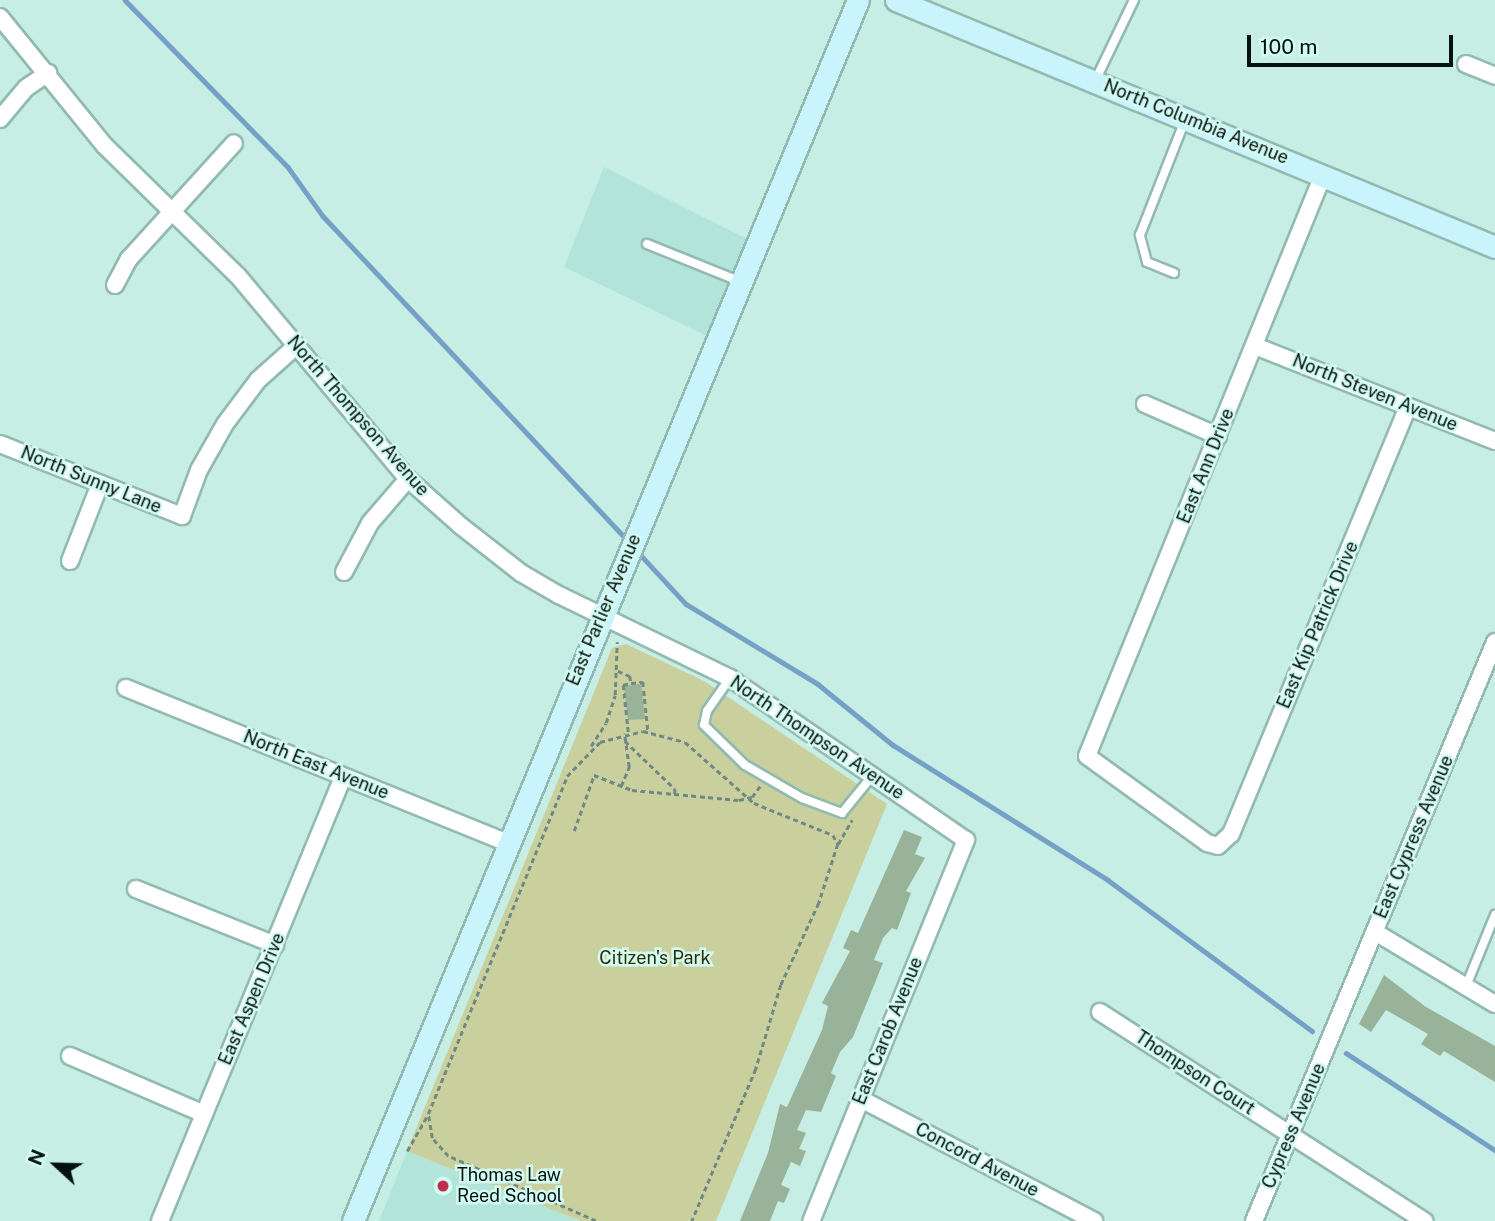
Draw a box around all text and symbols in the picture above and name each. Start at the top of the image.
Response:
scale bar [1250,21,1456,65]
text: 100 m [1260,34,1317,59]
street label: North Columbia Avenue [1100,75,1292,169]
street label: North Thompson Avenue [282,331,434,501]
street label: North Steven Avenue [1289,350,1461,436]
street label: East Ann Drive [1173,405,1239,527]
street label: North Sunny Lane [17,442,165,518]
street label: East Parlier Avenue [562,531,646,689]
street label: East Kip Patrick Drive [1273,538,1363,712]
street label: North Thompson Avenue [726,672,908,804]
street label: North East Avenue [240,726,392,804]
street label: East Cypress Avenue [1370,752,1458,922]
street label: East Aspen Drive [214,930,290,1068]
park label: Citizen's Park [599,947,711,969]
street label: East Carob Avenue [849,954,927,1108]
street label: Thompson Court [1131,1026,1259,1120]
street label: Cypress Avenue [1258,1060,1330,1192]
street label: Concord Avenue [912,1118,1042,1202]
north arrow [21,1130,91,1200]
text: N [24,1146,50,1168]
place label: Thomas Law Reed School [457,1165,562,1208]
marker: Thomas Law Reed School [435,1178,451,1194]

